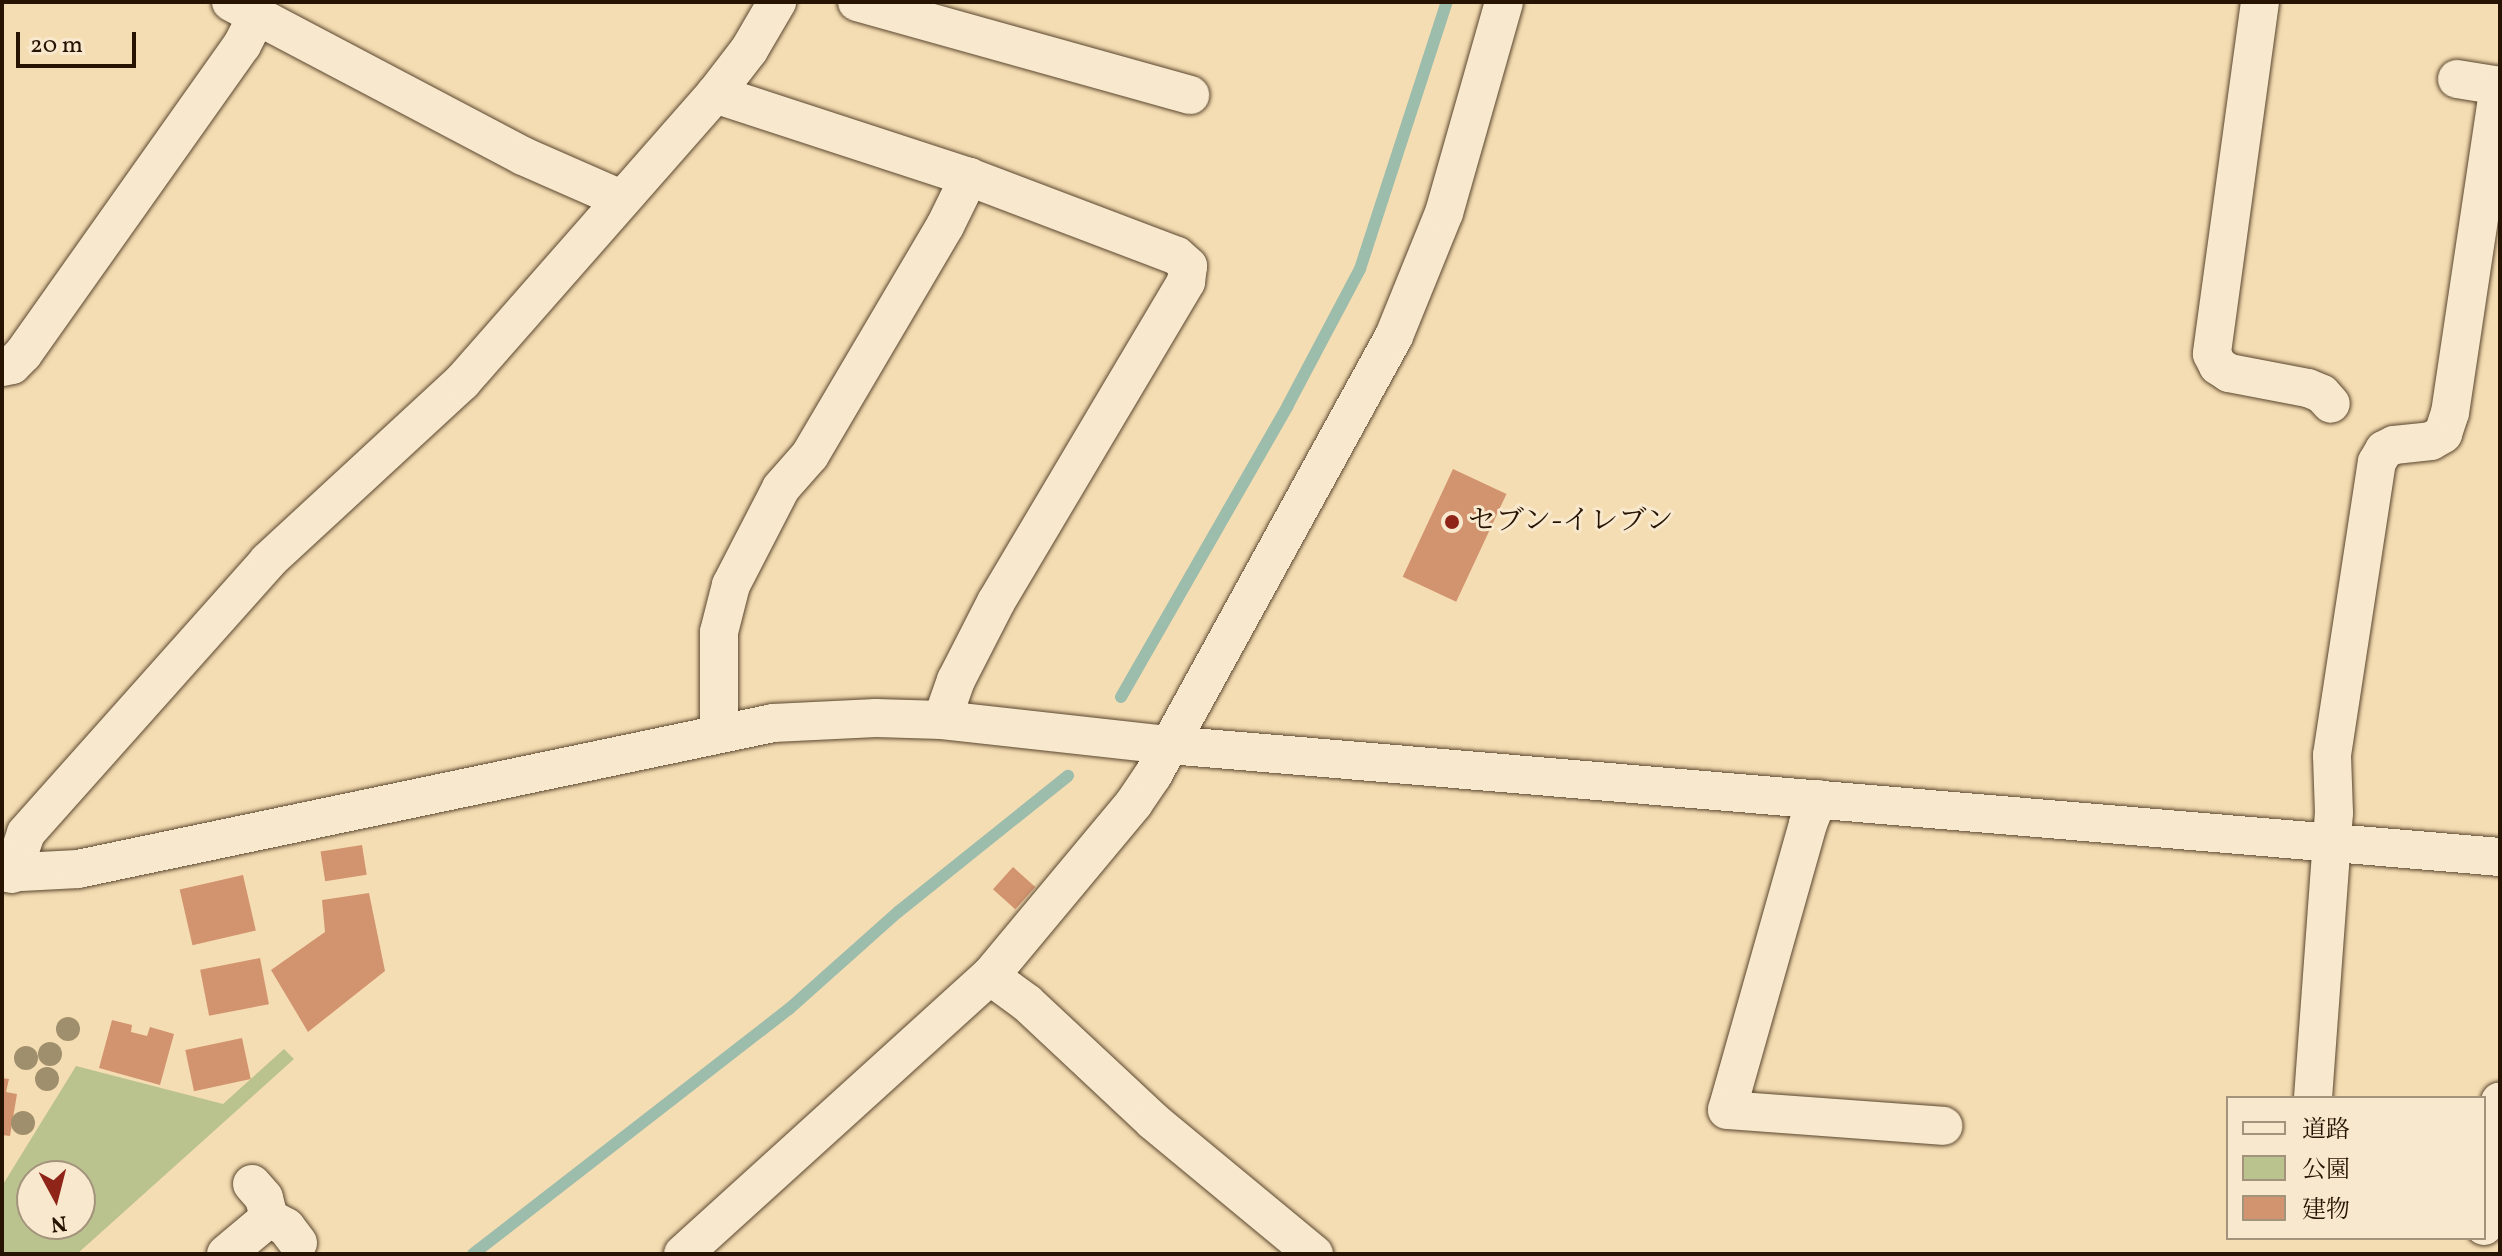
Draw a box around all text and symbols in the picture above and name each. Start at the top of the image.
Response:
scale bar [20,16,140,66]
text: 20 m [30,29,83,63]
place label: セブン-イレブン [1468,505,1676,539]
marker: セブン-イレブン [1443,513,1461,531]
legend [2226,1096,2486,1240]
text: 道路 [2302,1114,2350,1148]
text: 公園 [2302,1154,2350,1188]
north arrow [16,1160,96,1240]
text: 建物 [2302,1194,2350,1228]
text: N [49,1206,69,1239]

